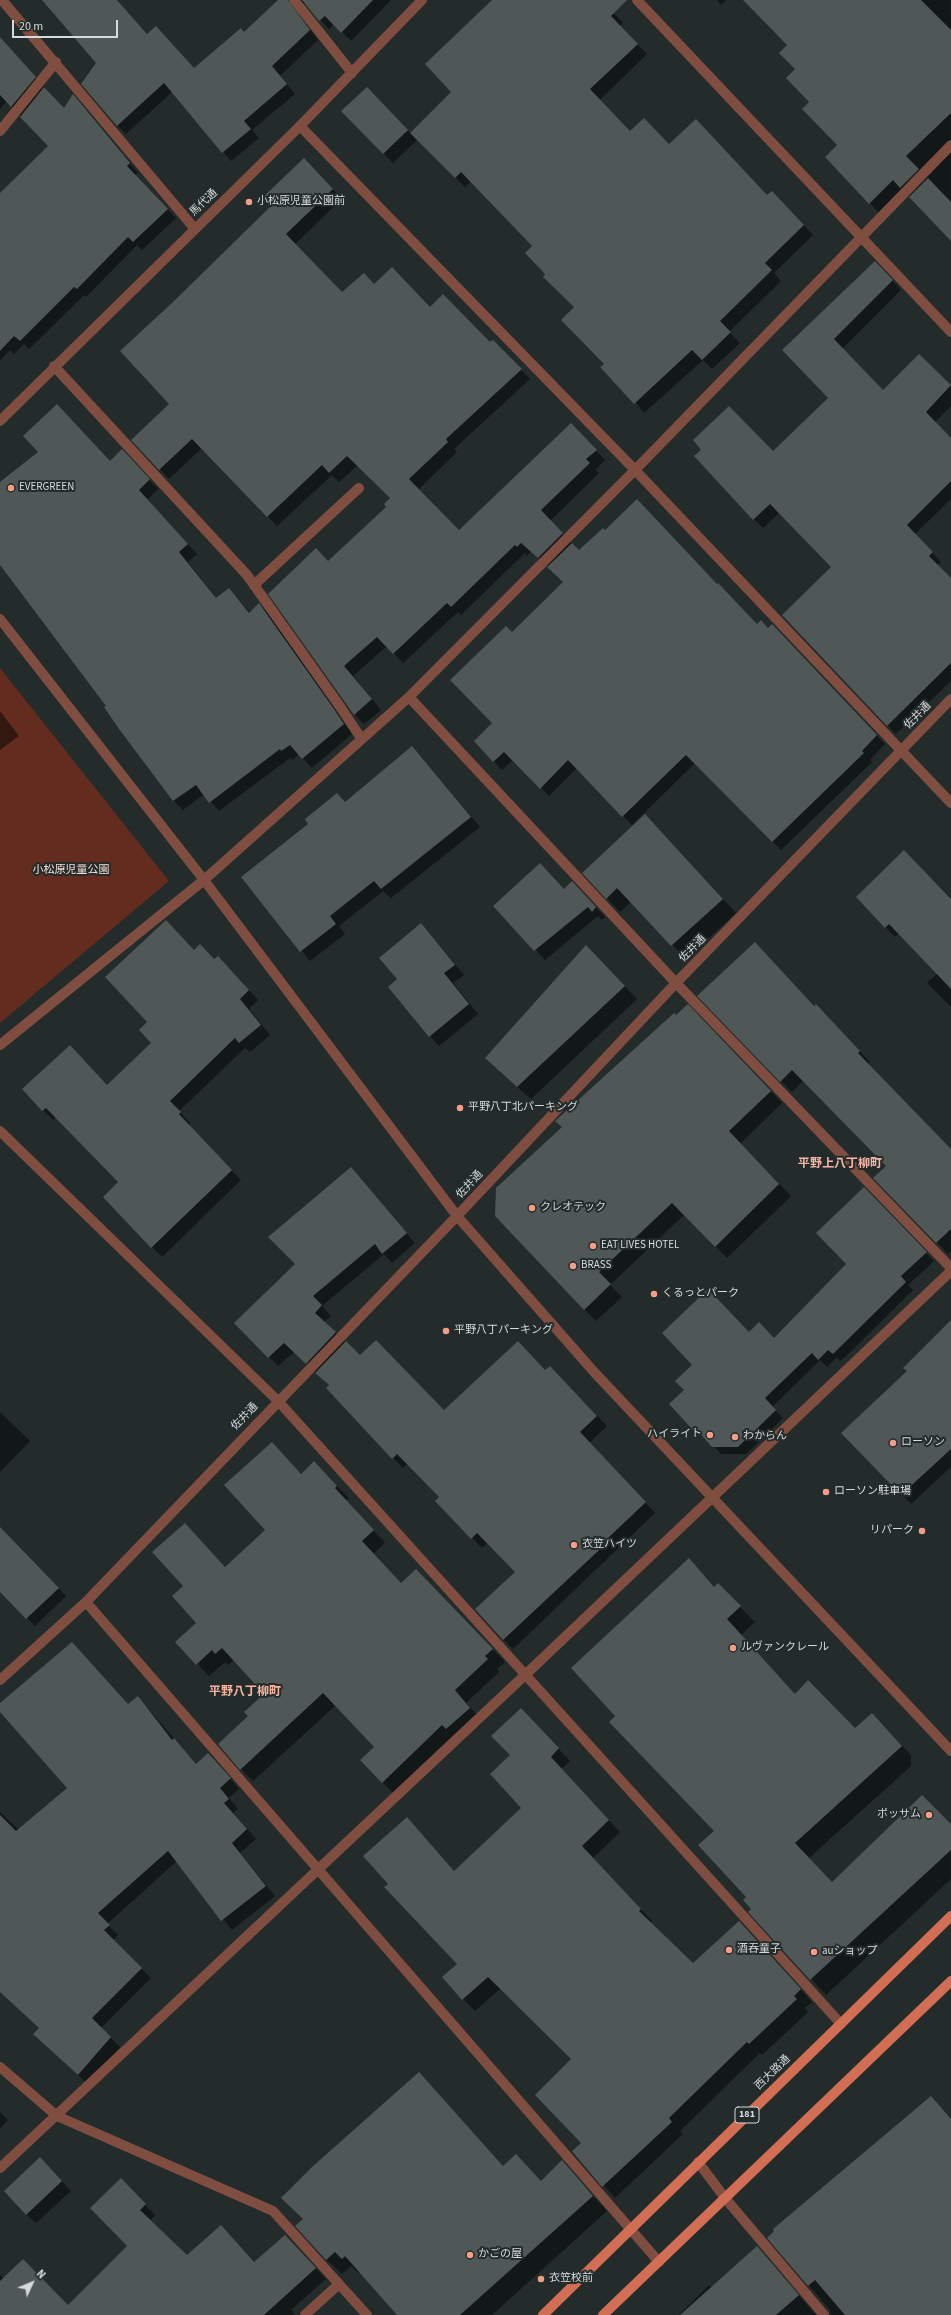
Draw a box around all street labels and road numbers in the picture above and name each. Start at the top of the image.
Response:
street label: 馬代通 [188,187,220,219]
street label: 佐井通 [902,700,934,732]
street label: 佐井通 [677,933,709,965]
street label: 佐井通 [454,1168,486,1202]
street label: 佐井通 [229,1401,261,1433]
street label: 西大路通 [753,2053,793,2093]
road number: 181 [735,2107,759,2123]

